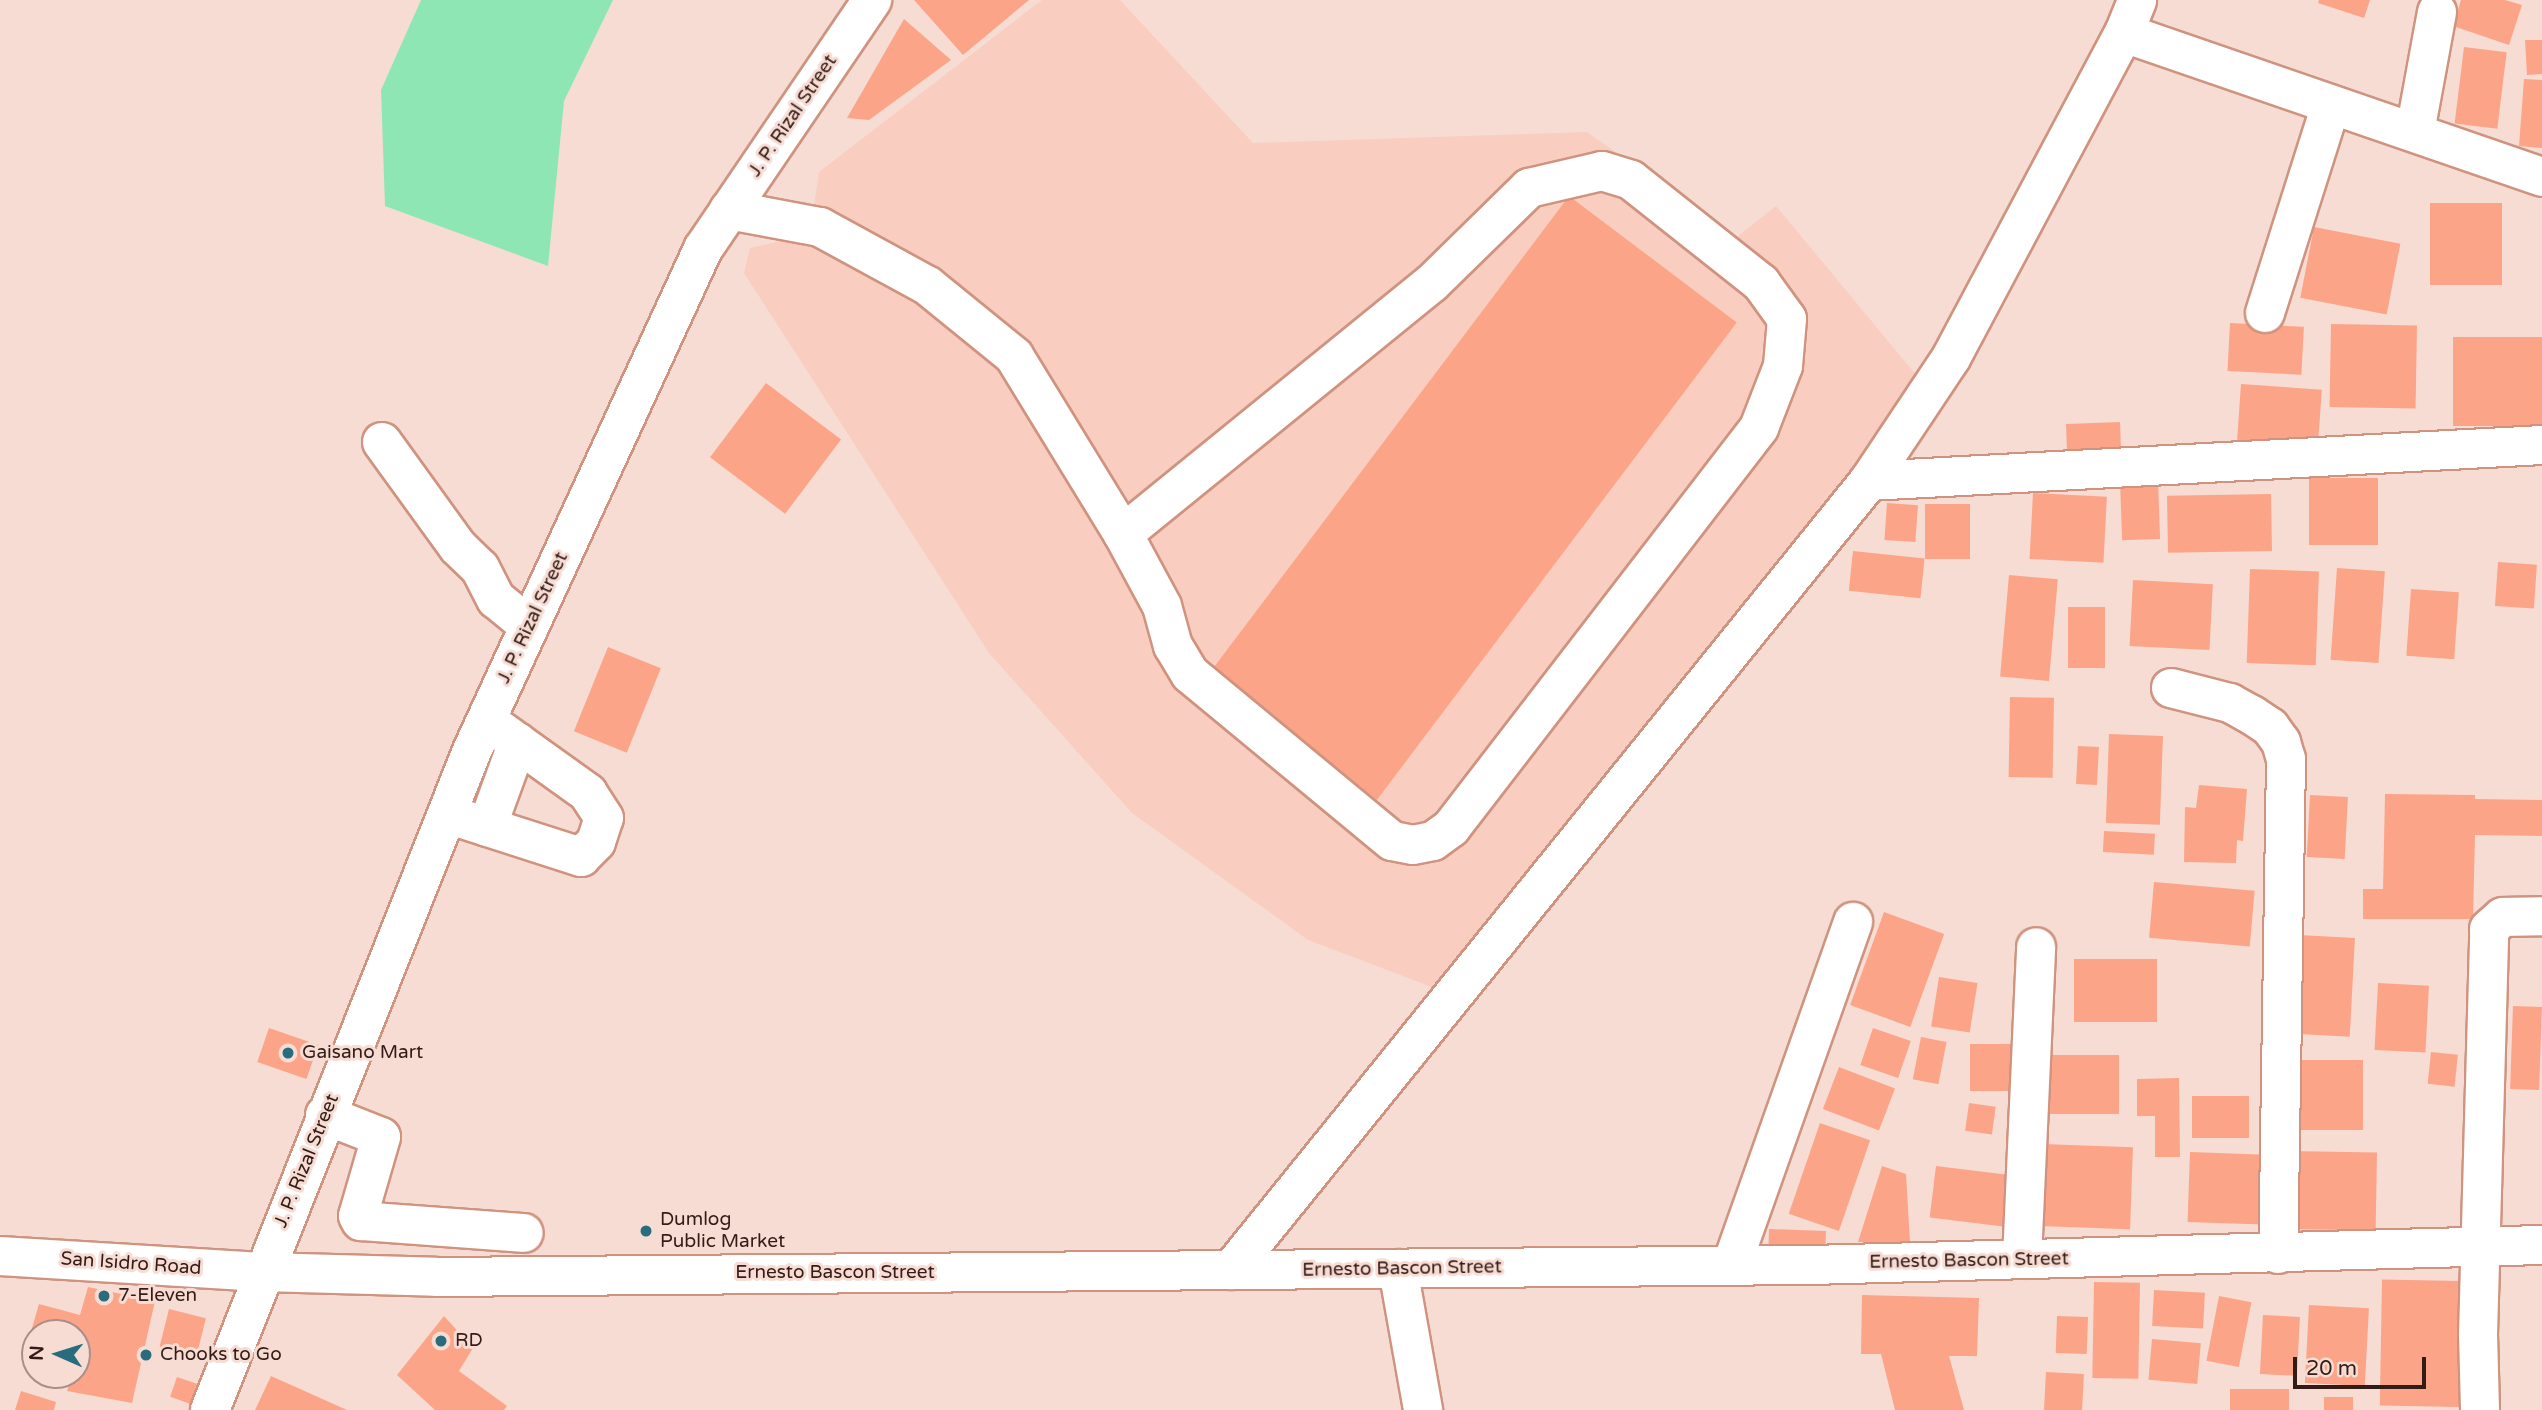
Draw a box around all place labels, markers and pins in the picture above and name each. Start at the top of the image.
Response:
place label: Gaisano Mart [302,1042,423,1064]
marker: Gaisano Mart [280,1045,296,1061]
place label: Dumlog Public Market [660,1209,785,1253]
marker: Dumlog Public Market [638,1223,654,1239]
place label: 7-Eleven [118,1285,197,1307]
marker: 7-Eleven [96,1288,112,1304]
place label: RD [455,1330,483,1352]
marker: RD [433,1333,449,1349]
place label: Chooks to Go [160,1344,282,1366]
marker: Chooks to Go [138,1347,154,1363]

